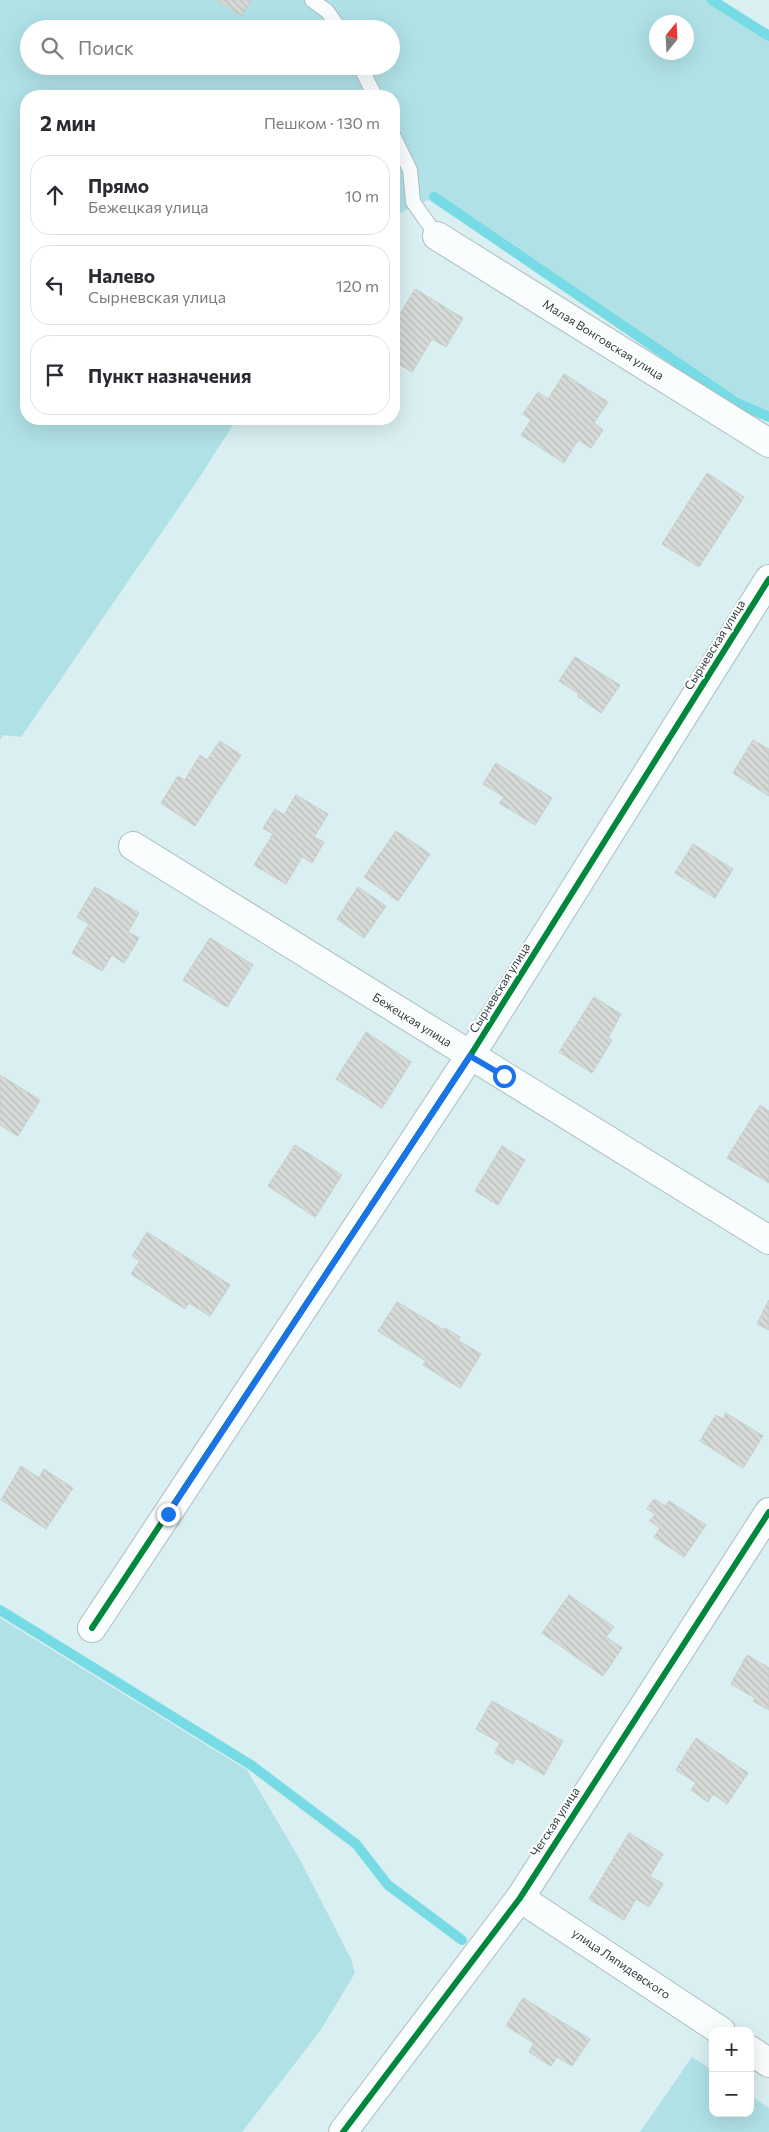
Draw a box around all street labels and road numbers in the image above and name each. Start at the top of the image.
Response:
street label: Малая Вонговская улица [541,296,667,382]
street label: Сырневская улица [681,597,748,692]
street label: Сырневская улица [466,940,533,1035]
street label: Бежецкая улица [370,989,455,1049]
street label: Чегская улица [527,1784,582,1859]
street label: улица Ляпидевского [570,1925,673,2001]

